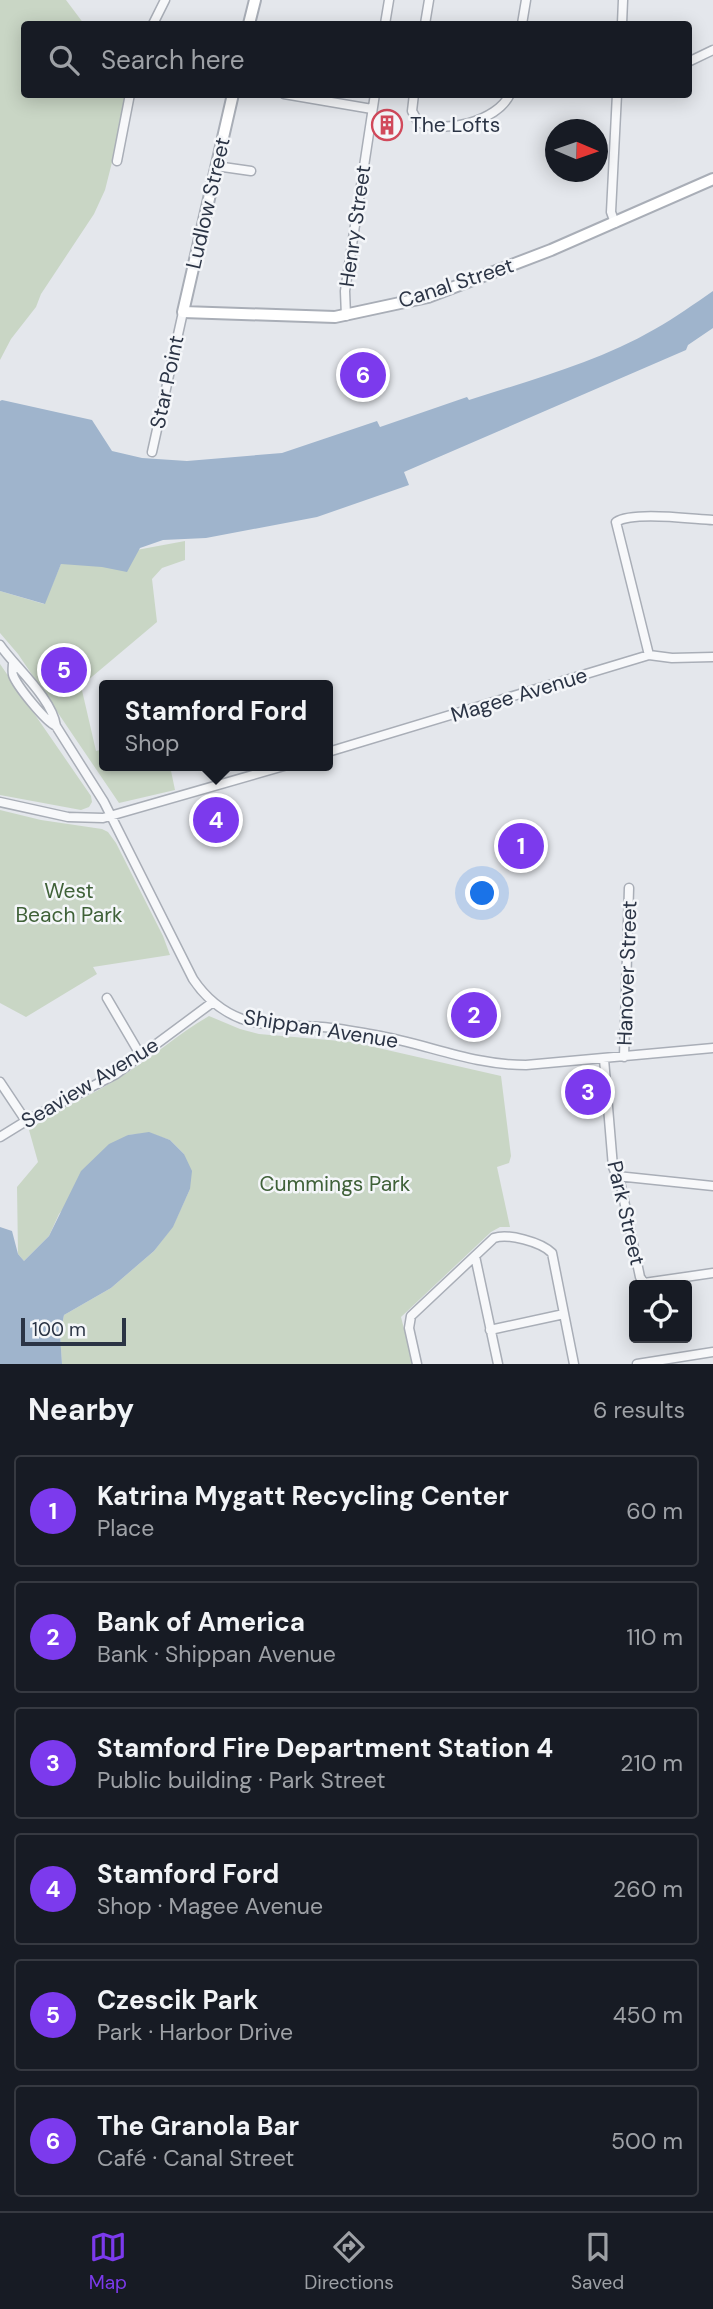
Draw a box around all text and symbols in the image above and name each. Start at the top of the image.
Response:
search box [21,21,692,98]
icon: search [45,41,83,79]
text: Search here [101,43,244,77]
building icon: The Lofts [370,108,404,142]
place label: The Lofts [410,111,500,139]
north arrow [545,119,608,182]
street label: Ludlow Street [179,134,237,272]
street label: Henry Street [333,163,377,289]
street label: Canal Street [395,251,517,315]
street label: Star Point [143,333,191,431]
pin: 6 [340,349,386,401]
pin: 5 [41,644,87,696]
street label: Magee Avenue [447,661,591,729]
popup [99,680,333,771]
text: Stamford Ford [125,694,307,728]
text: Shop [125,728,179,758]
pin: 4 [193,794,239,846]
pin: 1 [498,820,544,872]
your location [465,876,499,910]
park label: West Beach Park [15,877,123,929]
street label: Hanover Street [610,900,644,1046]
pin: 2 [451,989,497,1041]
street label: Shippan Avenue [242,1003,400,1055]
street label: Seaview Avenue [16,1031,164,1135]
pin: 3 [565,1066,611,1118]
street label: Park Street [600,1158,652,1268]
park label: Cummings Park [260,1170,411,1198]
map controls [629,1280,692,1343]
button: locate [629,1280,692,1343]
scale bar [21,1315,126,1347]
text: 100 m [32,1317,86,1342]
text: Nearby [28,1390,134,1429]
text: 6 results [593,1395,685,1425]
text: Katrina Mygatt Recycling Center [97,1479,509,1513]
text: 1 [49,1496,57,1526]
text: 60 m [626,1496,683,1526]
text: Place [97,1513,154,1543]
text: Bank of America [97,1605,305,1639]
text: 2 [46,1622,60,1652]
text: 110 m [626,1622,683,1652]
text: Bank · Shippan Avenue [97,1639,336,1669]
text: Stamford Fire Department Station 4 [97,1731,553,1765]
text: 3 [46,1748,60,1778]
text: 210 m [620,1748,683,1778]
text: Public building · Park Street [97,1765,386,1795]
text: Stamford Ford [97,1857,279,1891]
text: 4 [46,1874,60,1904]
text: 260 m [613,1874,683,1904]
text: Shop · Magee Avenue [97,1891,323,1921]
text: Czescik Park [97,1983,258,2017]
text: 5 [46,2000,60,2030]
text: 450 m [613,2000,683,2030]
text: Park · Harbor Drive [97,2017,293,2047]
text: The Granola Bar [97,2109,299,2143]
text: 6 [46,2126,60,2156]
text: 500 m [611,2126,683,2156]
text: Café · Canal Street [97,2143,294,2173]
tab: Map [89,2228,127,2295]
tab: Directions [304,2228,394,2295]
tab: Saved [571,2228,624,2295]

